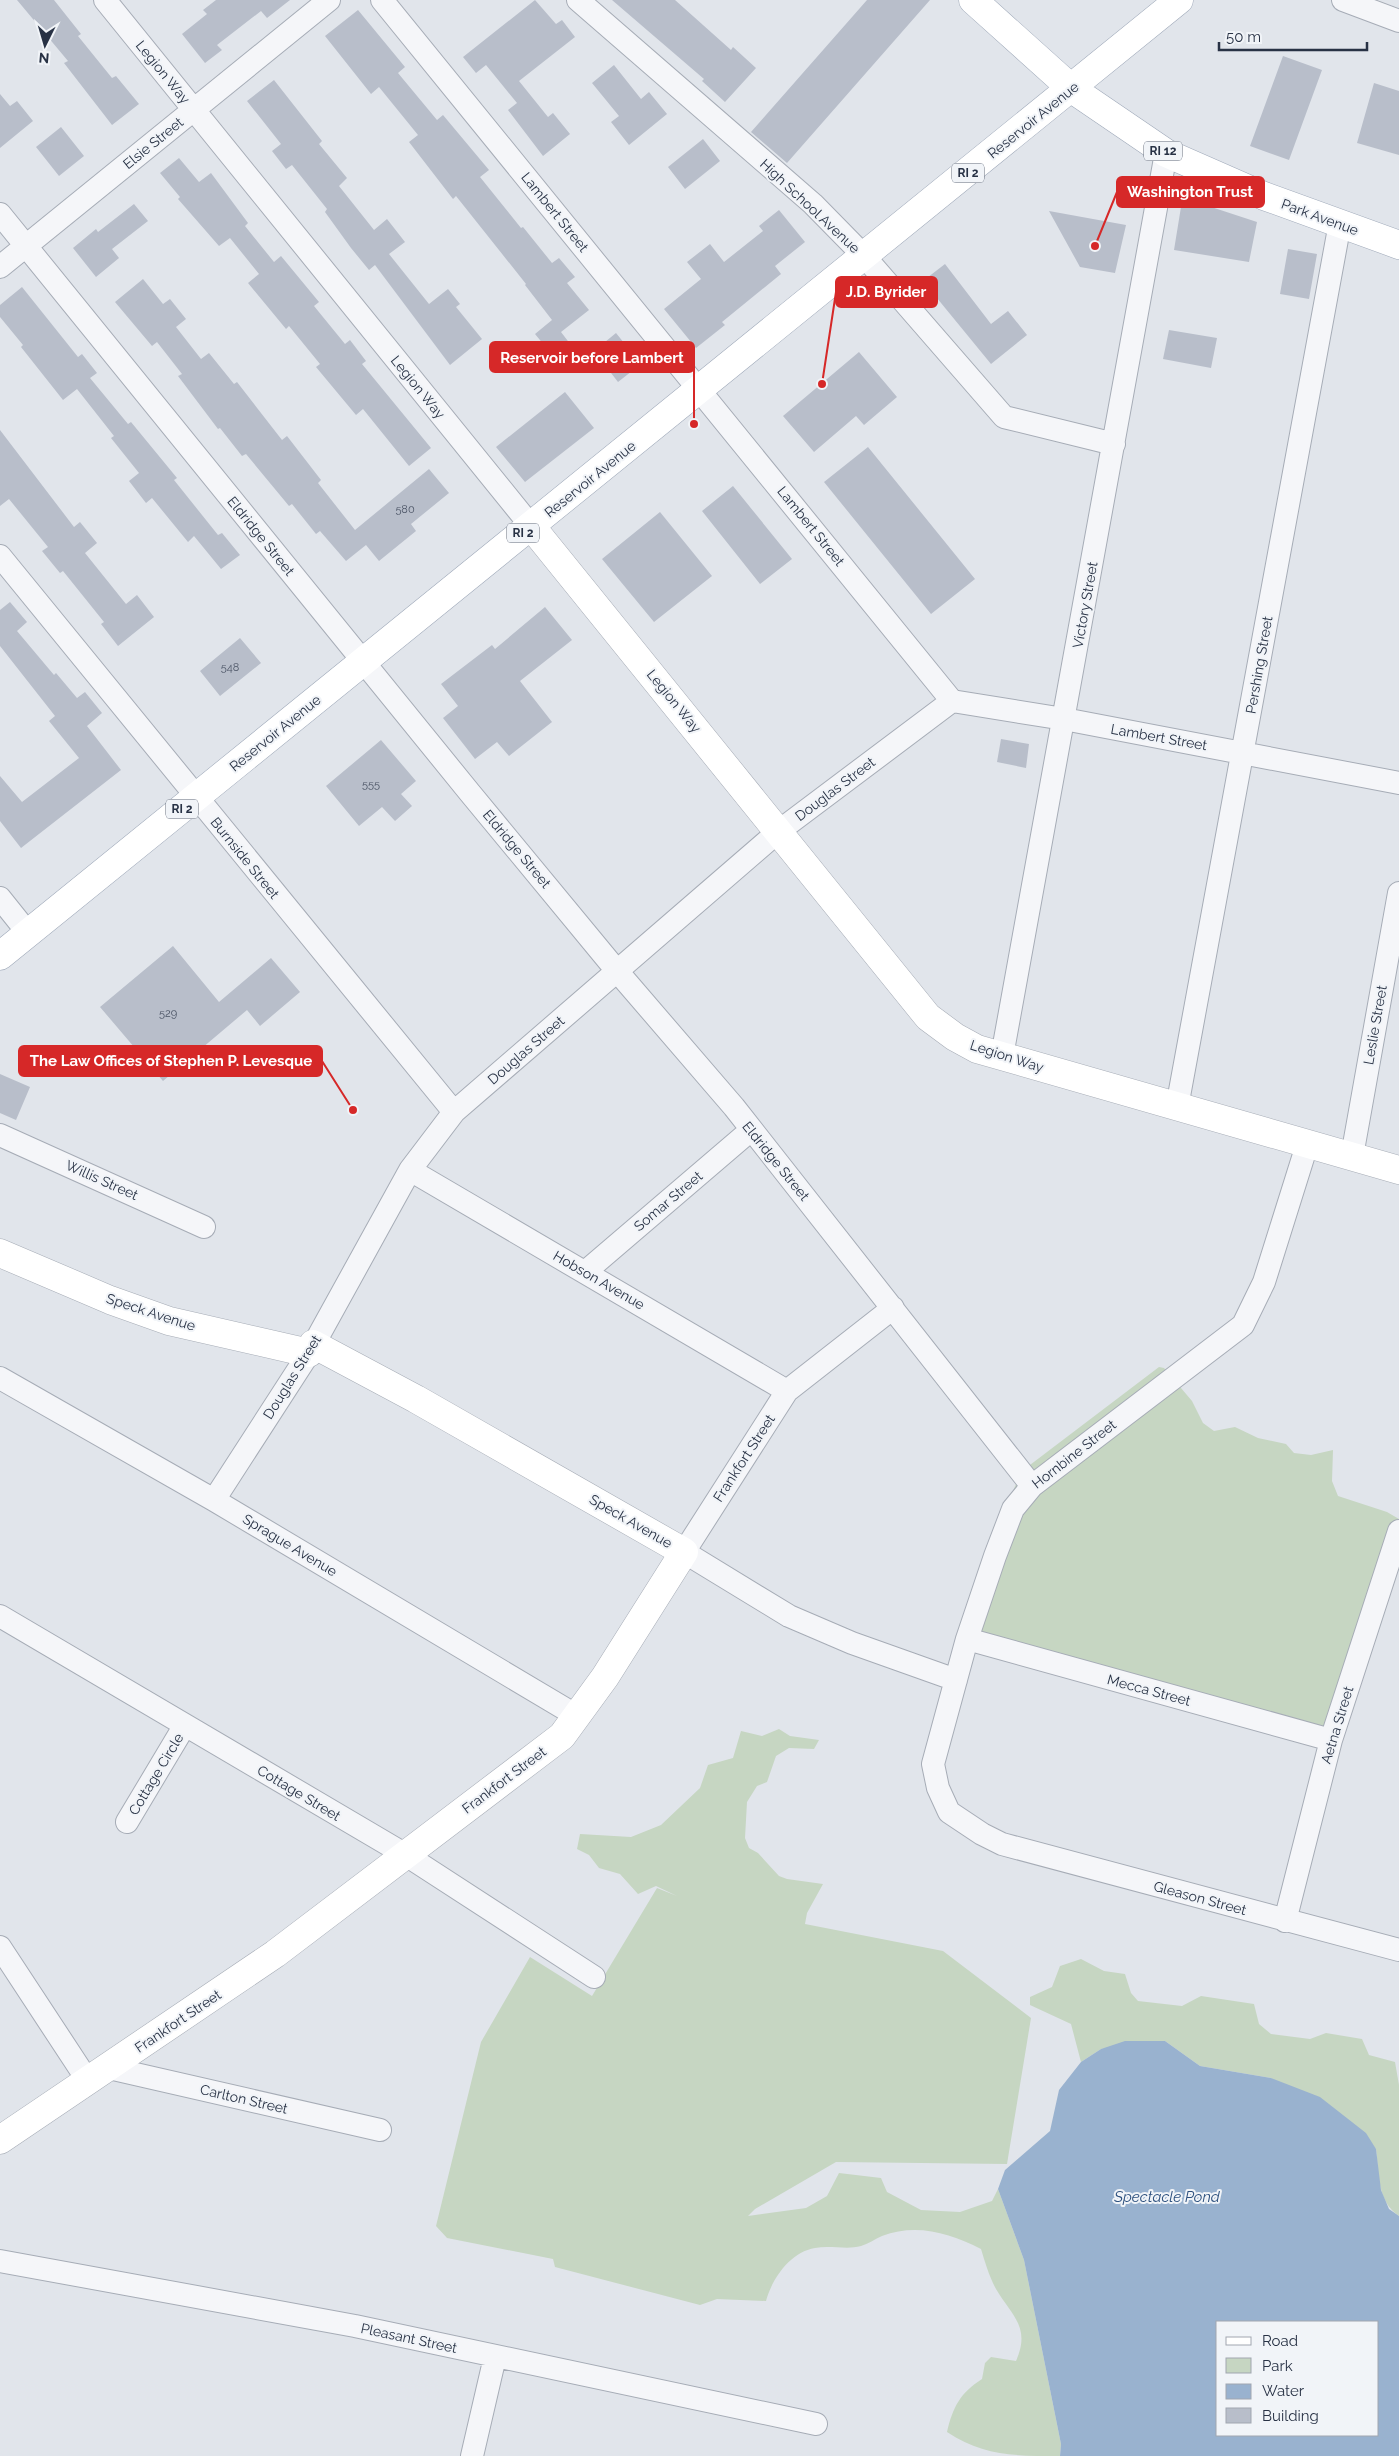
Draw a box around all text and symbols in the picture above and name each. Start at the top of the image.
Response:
north arrow [20,20,70,70]
scale bar [1219,20,1366,52]
text: 50 m [1226,28,1261,46]
street label: Legion Way [133,37,194,107]
text: N [38,50,50,66]
street label: Reservoir Avenue [984,78,1082,162]
street label: Elsie Street [120,114,187,172]
road number: RI 12 [1144,142,1182,160]
street label: High School Avenue [757,156,863,256]
road number: RI 2 [952,164,984,182]
street label: Lambert Street [518,169,592,255]
callout: Washington Trust [1117,177,1264,207]
text: Washington Trust [1127,183,1253,201]
street label: Park Avenue [1279,196,1361,238]
callout: J.D. Byrider [836,277,937,307]
text: J.D. Byrider [846,283,927,301]
callout: Reservoir before Lambert [490,342,694,372]
text: Reservoir before Lambert [500,349,684,367]
street label: Legion Way [388,352,449,422]
street label: Reservoir Avenue [541,437,639,521]
street label: Lambert Street [774,483,848,569]
street label: Eldridge Street [224,493,298,579]
house number: 580 [395,503,415,516]
road number: RI 2 [507,524,539,542]
street label: Victory Street [1070,560,1101,650]
street label: Pershing Street [1243,615,1276,715]
house number: 548 [221,661,239,674]
street label: Legion Way [644,666,705,736]
street label: Reservoir Avenue [226,691,324,775]
street label: Lambert Street [1110,721,1209,753]
street label: Douglas Street [792,754,878,824]
house number: 555 [362,778,380,791]
road number: RI 2 [166,800,198,819]
street label: Eldridge Street [480,807,554,892]
street label: Burnside Street [207,814,283,902]
street label: Leslie Street [1360,984,1390,1066]
house number: 529 [159,1007,177,1020]
street label: Douglas Street [485,1012,568,1087]
street label: Legion Way [968,1037,1046,1076]
callout: The Law Offices of Stephen P. Levesque [19,1046,322,1076]
text: The Law Offices of Stephen P. Levesque [30,1052,312,1070]
street label: Eldridge Street [739,1118,813,1204]
street label: Willis Street [63,1157,141,1203]
street label: Somar Street [631,1168,706,1234]
street label: Hobson Avenue [551,1247,647,1313]
street label: Speck Avenue [104,1290,198,1334]
street label: Douglas Street [260,1332,324,1422]
street label: Frankfort Street [710,1411,778,1505]
street label: Hornbine Street [1029,1416,1119,1492]
street label: Speck Avenue [587,1491,675,1551]
street label: Sprague Avenue [240,1511,340,1579]
street label: Mecca Street [1106,1671,1193,1709]
street label: Aetna Street [1318,1684,1356,1766]
street label: Cottage Circle [125,1730,187,1818]
street label: Frankfort Street [459,1743,549,1817]
street label: Cottage Street [255,1762,344,1824]
street label: Gleason Street [1152,1878,1248,1918]
street label: Frankfort Street [132,1986,224,2056]
street label: Carlton Street [199,2081,290,2117]
water label: Spectacle Pond [1113,2188,1221,2206]
street label: Pleasant Street [359,2320,459,2356]
legend [1216,2321,1379,2436]
text: Road [1262,2332,1298,2350]
text: Park [1262,2357,1293,2375]
text: Water [1262,2382,1305,2400]
text: Building [1262,2407,1319,2425]

